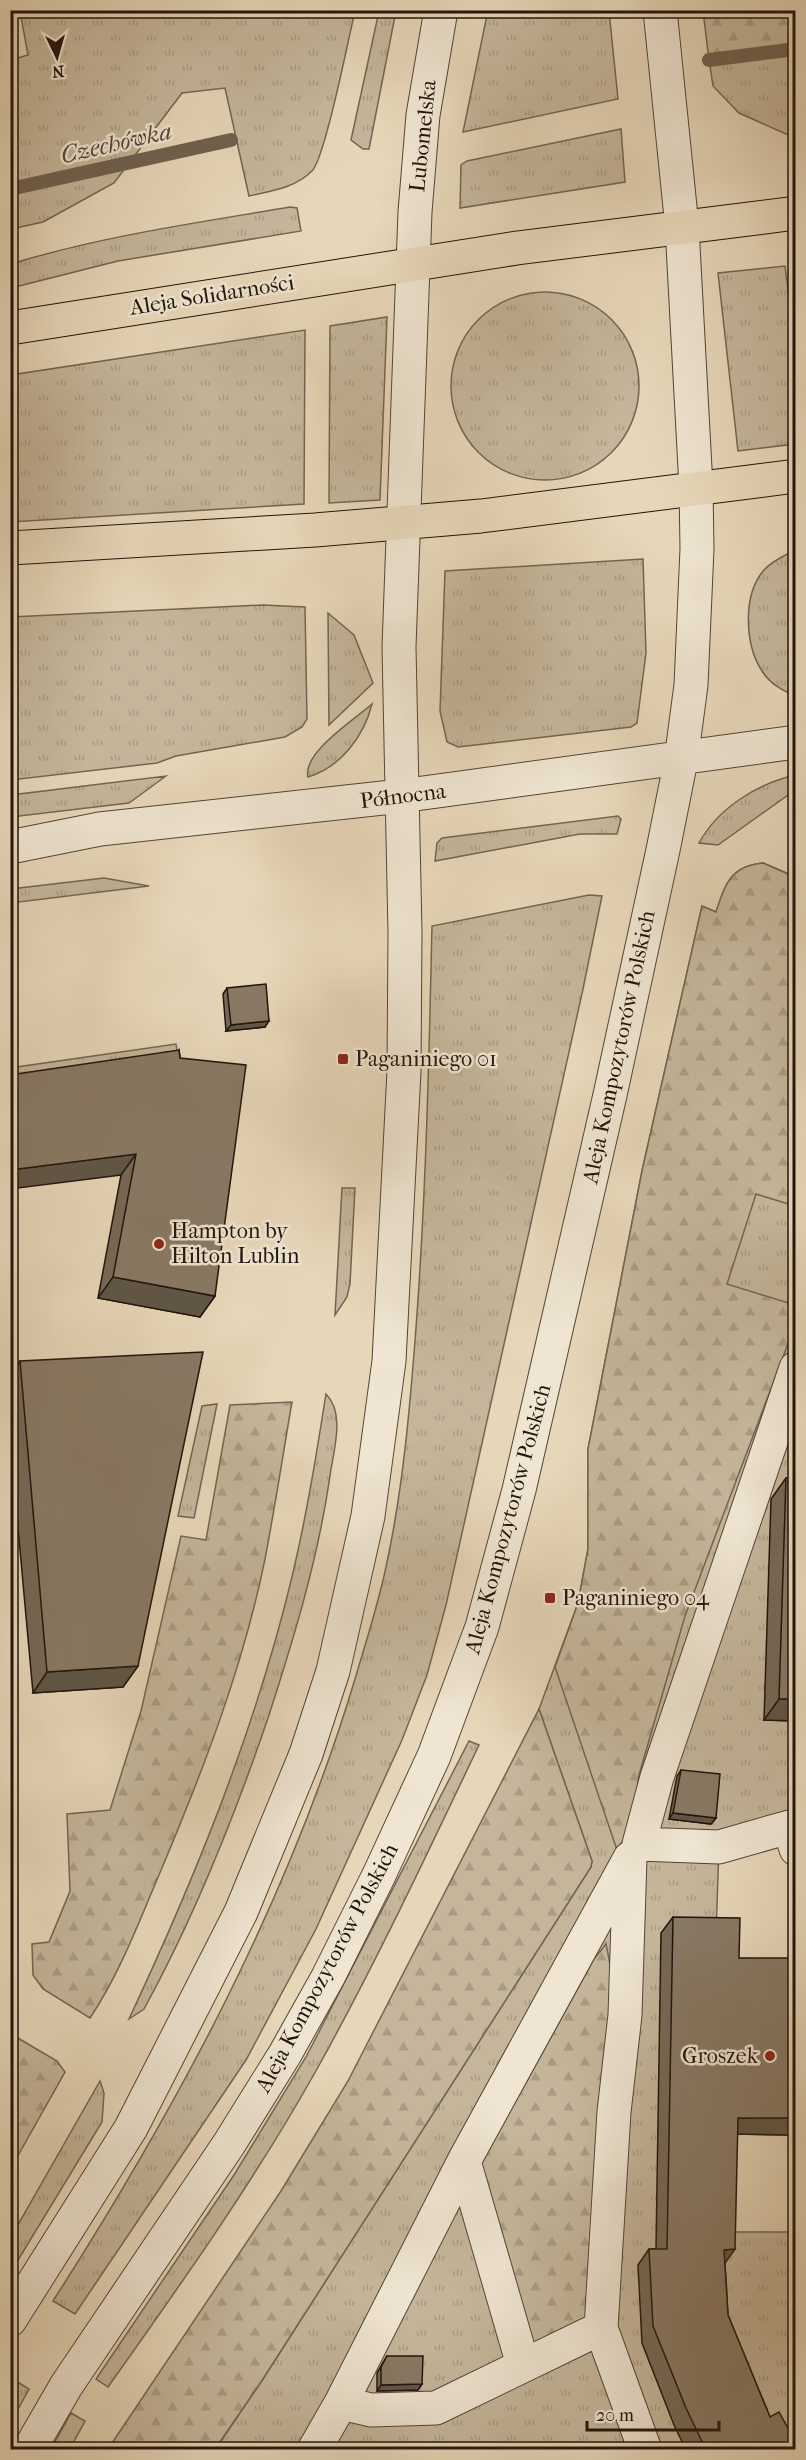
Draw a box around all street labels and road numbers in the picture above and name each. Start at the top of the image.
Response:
street label: Lubomelska [404,78,442,193]
street label: Aleja Solidarności [127,269,297,321]
street label: Północna [359,778,448,814]
street label: Aleja Kompozytorów Polskich [577,907,661,1187]
street label: Aleja Kompozytorów Polskich [459,1380,557,1658]
street label: Aleja Kompozytorów Polskich [250,1838,404,2098]

